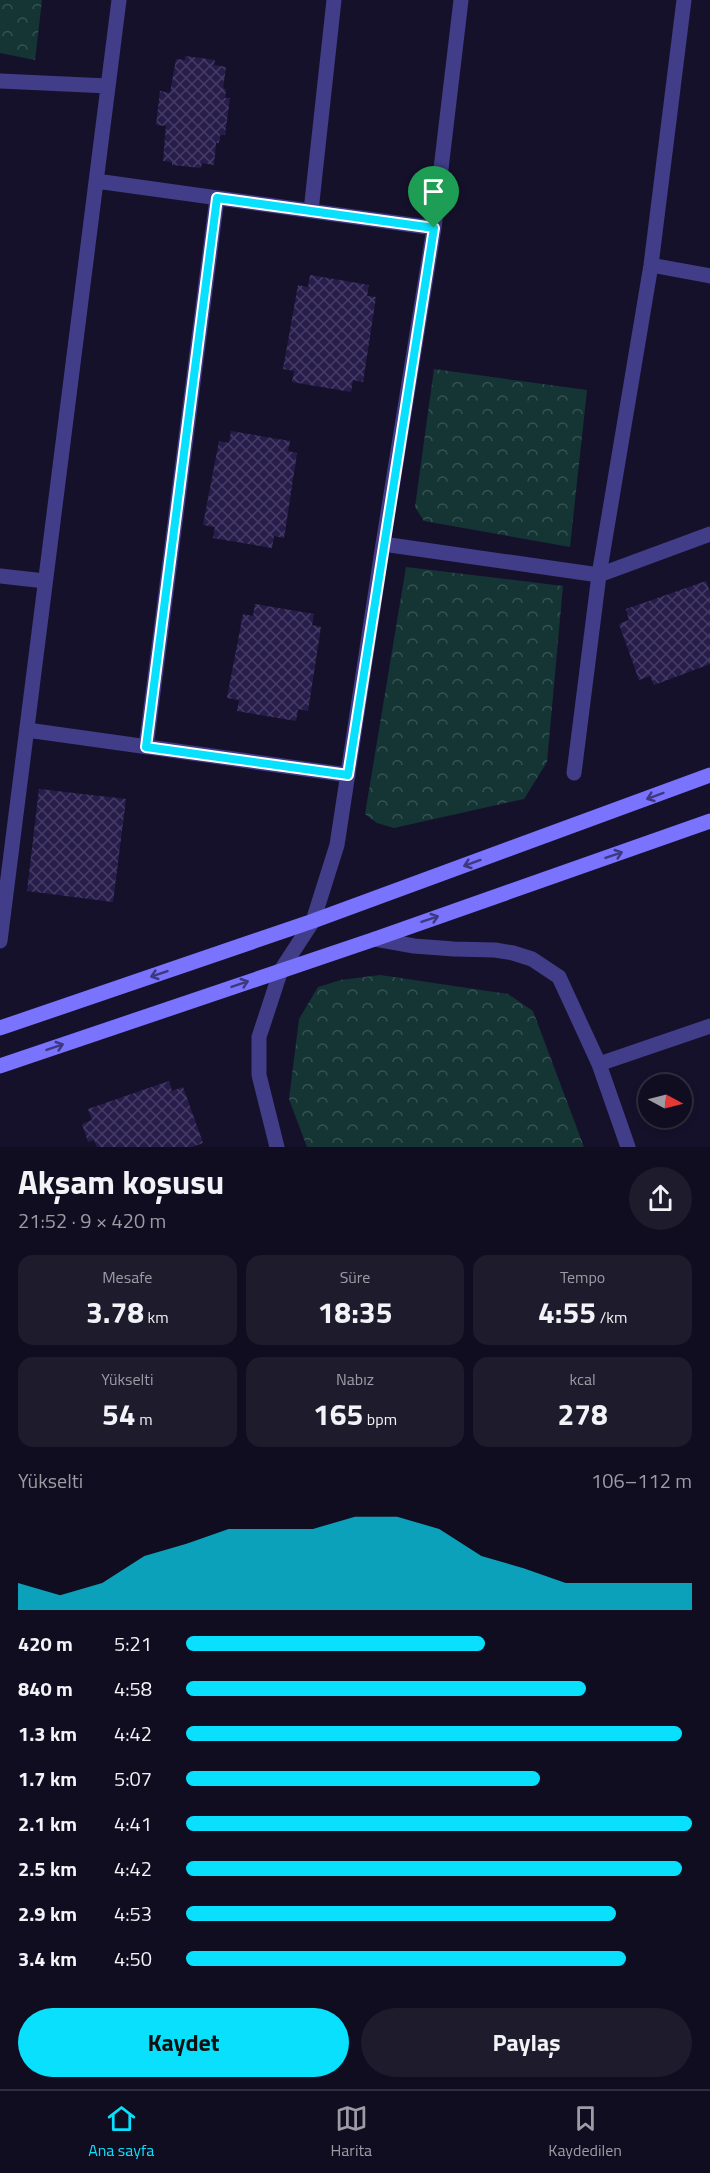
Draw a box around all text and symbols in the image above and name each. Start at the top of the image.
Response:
pin [408,166,459,228]
icon: arrive [417,175,450,208]
one-way arrow [646,791,665,802]
one-way arrow [604,848,623,859]
one-way arrow [463,858,482,869]
one-way arrow [420,913,439,924]
one-way arrow [150,969,169,980]
one-way arrow [230,978,249,989]
one-way arrow [45,1040,64,1051]
north arrow [638,1074,692,1128]
map controls [638,1074,692,1128]
text: Akşam koşusu [18,1157,224,1207]
button: share [629,1167,692,1230]
text: 21:52 · 9 × 420 m [18,1205,166,1236]
text: Mesafe [102,1265,152,1289]
text: Süre [340,1265,370,1289]
text: Tempo [560,1265,605,1289]
text: 3.78 [86,1289,144,1335]
text: 18:35 [318,1289,392,1335]
text: 4:55 [538,1289,596,1335]
text: km [144,1305,169,1329]
text: /km [596,1305,627,1329]
text: Yükselti [101,1367,153,1391]
text: Nabız [336,1367,374,1391]
text: kcal [570,1367,596,1391]
text: 54 [102,1391,136,1437]
text: 165 [313,1391,363,1437]
text: 278 [557,1391,608,1437]
text: m [136,1407,153,1431]
text: bpm [363,1407,397,1431]
text: Yükselti [18,1465,83,1496]
text: 106–112 m [591,1465,692,1496]
text: 420 m [18,1628,73,1659]
text: 5:21 [114,1628,152,1659]
text: 840 m [18,1673,73,1704]
text: 4:58 [114,1673,152,1704]
text: 1.3 km [18,1718,77,1749]
text: 4:42 [114,1718,152,1749]
text: 1.7 km [18,1763,77,1794]
text: 5:07 [114,1763,152,1794]
text: 2.1 km [18,1808,77,1839]
text: 4:41 [114,1808,152,1839]
text: 2.5 km [18,1853,77,1884]
text: 4:42 [114,1853,152,1884]
text: 2.9 km [18,1898,77,1929]
text: 4:53 [114,1898,152,1929]
text: 3.4 km [18,1943,77,1974]
text: 4:50 [114,1943,152,1974]
button: Kaydet [18,2008,349,2077]
button: Paylaş [361,2008,692,2077]
tab: Ana sayfa [88,2102,154,2162]
tab: Harita [331,2102,372,2162]
tab: Kaydedilen [548,2102,622,2162]

